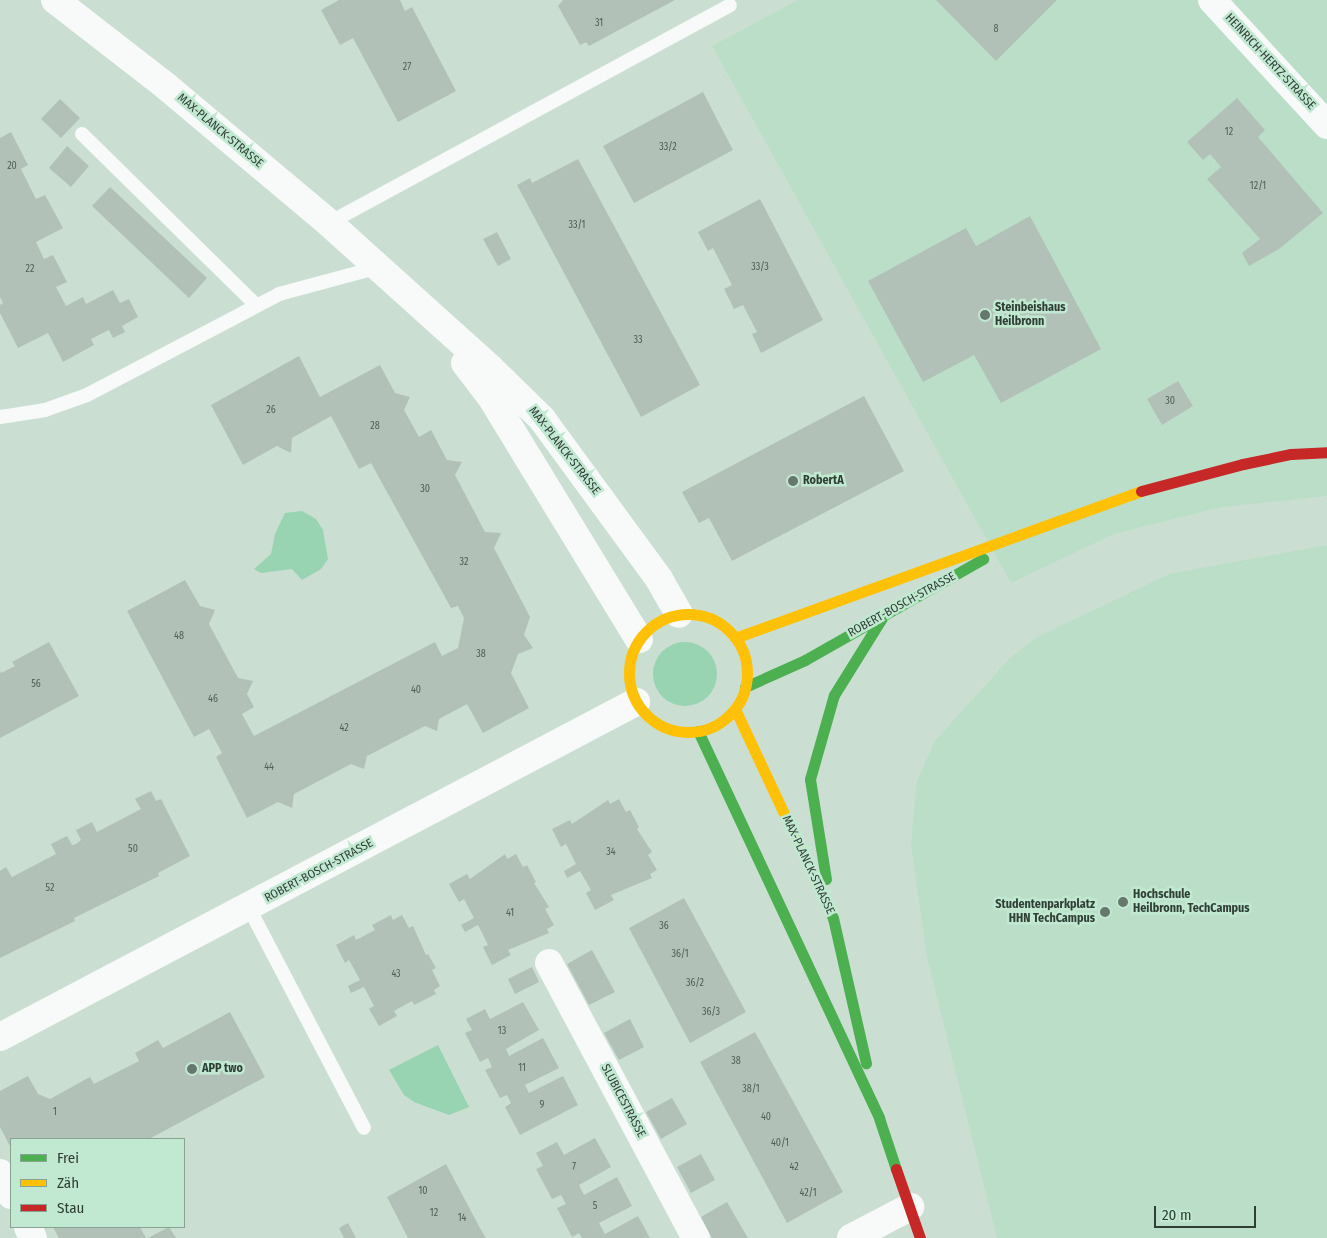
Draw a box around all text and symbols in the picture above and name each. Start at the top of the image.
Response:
street label: HEINRICH-HERTZ-STRASSE [1222,11,1318,113]
house number: 31 [595,18,603,30]
house number: 8 [994,24,998,36]
house number: 27 [403,62,411,74]
street label: MAX-PLANCK-STRASSE [174,91,266,171]
house number: 12 [1225,127,1233,139]
house number: 33/2 [659,142,677,154]
house number: 20 [7,161,17,173]
house number: 12/1 [1250,181,1266,193]
house number: 33/1 [569,220,585,232]
house number: 33/3 [751,262,769,274]
house number: 22 [26,264,34,276]
place label: Steinbeishaus Heilbronn [995,301,1065,329]
marker: Steinbeishaus Heilbronn [979,309,991,321]
house number: 33 [633,335,643,347]
house number: 30 [1165,396,1175,408]
street label: MAX-PLANCK-STRASSE [525,404,603,498]
house number: 26 [266,405,276,417]
house number: 28 [370,421,380,433]
place label: RobertA [803,474,844,488]
marker: RobertA [787,475,799,487]
house number: 30 [420,484,430,496]
house number: 32 [460,557,468,569]
street label: ROBERT-BOSCH-STRASSE [846,569,958,641]
house number: 48 [174,631,184,643]
house number: 38 [476,649,486,661]
house number: 56 [31,679,41,691]
house number: 40 [411,685,421,697]
house number: 46 [208,694,218,706]
house number: 42 [339,723,349,735]
house number: 44 [264,762,274,774]
street label: MAX-PLANCK-STRASSE [779,813,837,917]
street label: ROBERT-BOSCH-STRASSE [262,836,376,906]
house number: 50 [128,844,138,856]
house number: 34 [606,847,616,859]
house number: 52 [46,883,54,895]
place label: Hochschule Heilbronn, TechCampus [1133,888,1250,916]
marker: Hochschule Heilbronn, TechCampus [1117,896,1129,908]
place label: Studentenparkplatz HHN TechCampus [995,898,1095,926]
marker: Studentenparkplatz HHN TechCampus [1099,906,1111,918]
house number: 41 [506,908,514,920]
house number: 36 [659,921,669,933]
house number: 36/1 [671,949,689,961]
house number: 43 [391,969,401,981]
house number: 36/2 [686,978,704,990]
house number: 36/3 [702,1007,720,1019]
house number: 13 [498,1026,506,1038]
house number: 38 [731,1056,741,1068]
place label: APP two [202,1062,243,1076]
street label: SLUBICESTRASSE [598,1062,648,1140]
marker: APP two [186,1063,198,1075]
house number: 11 [518,1063,526,1075]
house number: 38/1 [742,1084,760,1096]
house number: 9 [540,1100,544,1112]
house number: 1 [53,1107,57,1119]
house number: 40 [761,1112,771,1124]
legend [10,1138,185,1228]
house number: 40/1 [771,1138,789,1150]
text: Frei [57,1149,79,1167]
house number: 7 [572,1162,576,1174]
house number: 42 [789,1162,799,1174]
text: Zäh [57,1174,79,1192]
house number: 10 [418,1186,428,1198]
house number: 42/1 [799,1188,817,1200]
scale bar [1157,1196,1260,1228]
text: Stau [57,1199,84,1217]
house number: 5 [593,1201,597,1213]
text: 20 m [1162,1206,1192,1224]
house number: 12 [430,1208,438,1220]
house number: 14 [458,1213,466,1225]

